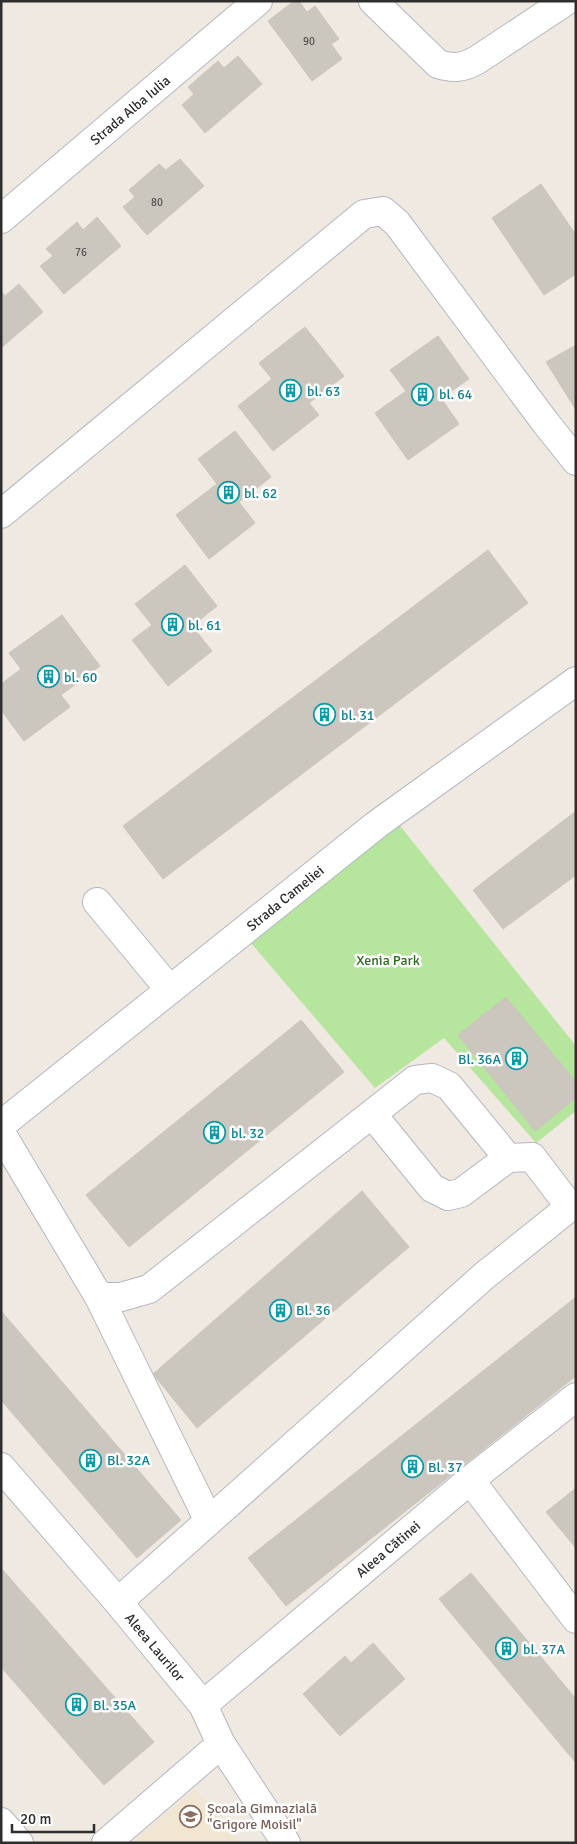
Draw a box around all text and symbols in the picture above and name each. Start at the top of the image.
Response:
house number: 90 [303,35,315,48]
street label: Strada Alba Iulia [87,72,174,149]
house number: 80 [151,196,163,209]
house number: 76 [75,246,87,259]
building icon: bl. 63 [279,379,303,403]
building icon: bl. 64 [411,382,435,406]
place label: bl. 63 [307,383,340,400]
place label: bl. 64 [439,386,473,403]
building icon: bl. 62 [216,481,240,505]
place label: bl. 62 [244,485,277,502]
building icon: bl. 61 [160,613,184,637]
place label: bl. 61 [188,617,221,634]
building icon: bl. 60 [36,665,60,689]
place label: bl. 60 [64,669,97,686]
building icon: bl. 31 [313,703,337,727]
place label: bl. 31 [341,707,374,724]
street label: Strada Cameliei [243,862,327,935]
park label: Xenia Park [356,952,420,969]
building icon: Bl. 36A [505,1047,529,1071]
place label: Bl. 36A [458,1051,501,1068]
building icon: bl. 32 [203,1121,227,1145]
place label: bl. 32 [231,1125,264,1142]
building icon: Bl. 36 [268,1298,292,1322]
place label: Bl. 36 [296,1302,330,1319]
building icon: Bl. 32A [79,1448,103,1472]
place label: Bl. 32A [107,1452,150,1469]
building icon: Bl. 37 [400,1455,424,1479]
place label: Bl. 37 [428,1459,462,1476]
street label: Aleea Cătinei [353,1517,424,1581]
street label: Aleea Laurilor [121,1610,189,1686]
building icon: bl. 37A [495,1637,519,1661]
place label: bl. 37A [523,1641,565,1658]
building icon: Bl. 35A [65,1693,89,1717]
place label: Bl. 35A [93,1697,136,1714]
place label: Școala Gimnazială "Grigore Moisil" [207,1800,317,1833]
scale bar [12,1802,95,1834]
school or university icon: Școala Gimnazială "Grigore Moisil" [179,1804,203,1828]
text: 20 m [20,1810,51,1828]

